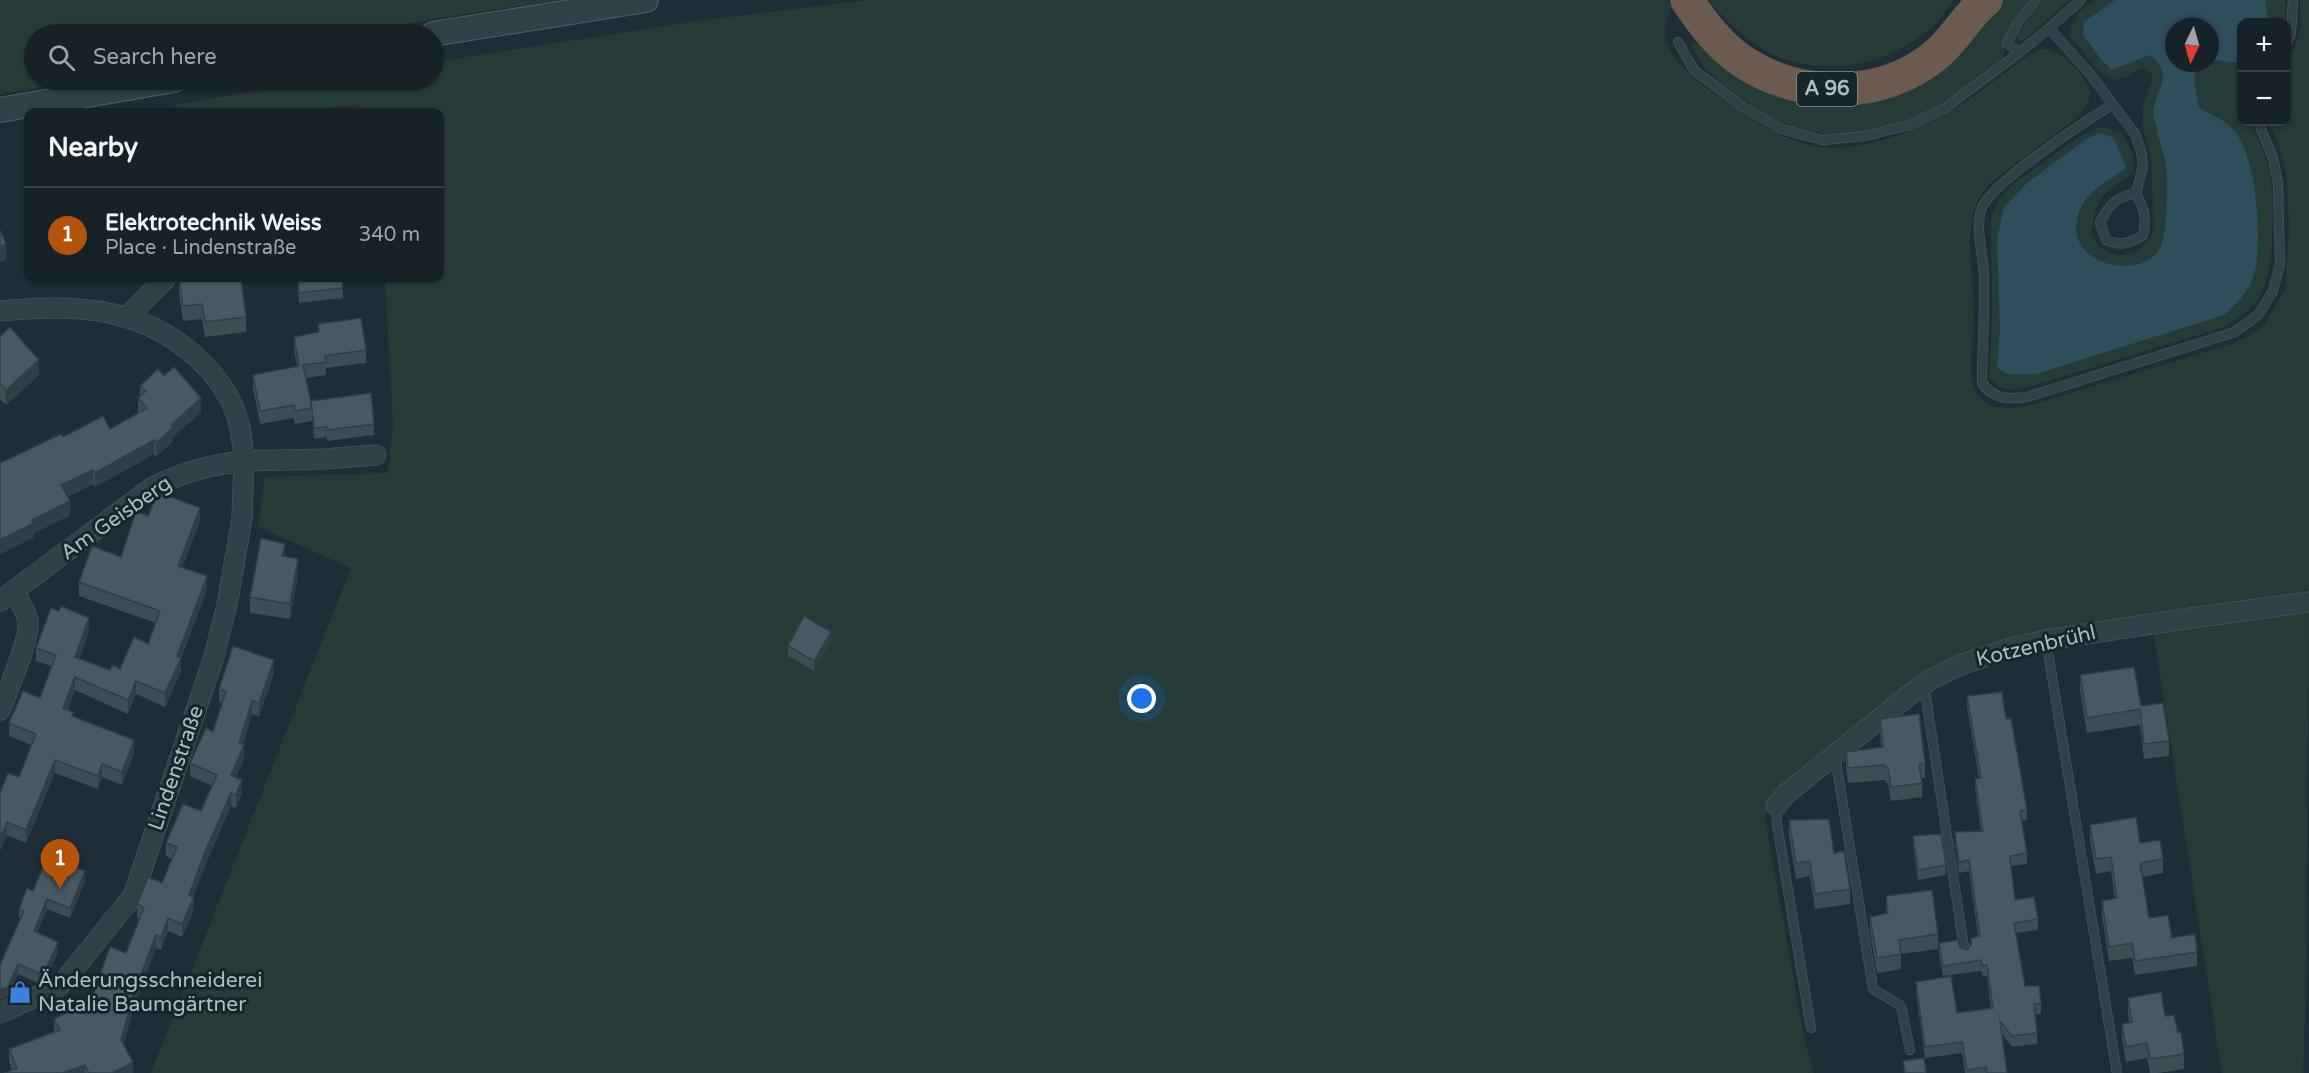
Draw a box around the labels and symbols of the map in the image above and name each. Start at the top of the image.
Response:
north arrow [2165,18,2219,72]
road number: A 96 [1797,72,1857,106]
street label: Am Geisberg [56,471,176,565]
street label: Kotzenbrühl [1974,620,2098,672]
your location [1127,684,1156,713]
street label: Lindenstraße [143,702,209,834]
pin: 1 [40,840,80,889]
place label: Änderungsschneiderei Natalie Baumgärtner [38,968,262,1017]
shop icon: Änderungsschneiderei Natalie Baumgärtner [7,979,33,1005]

